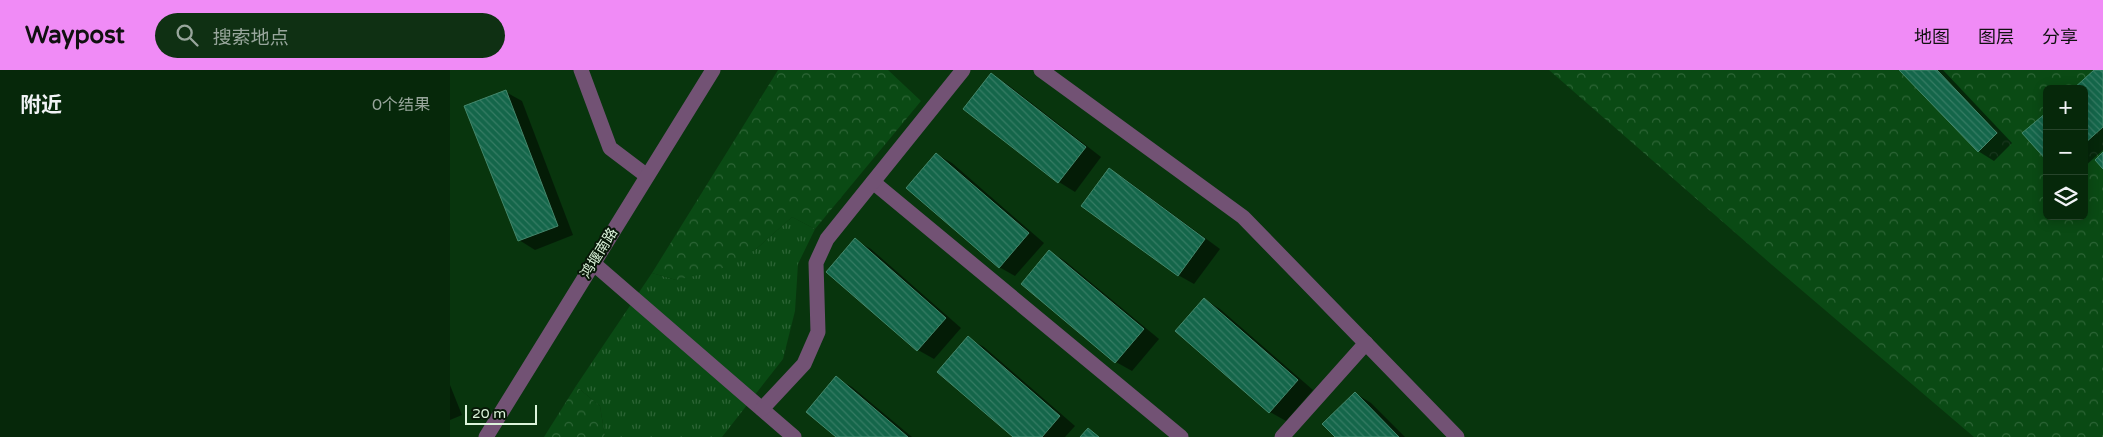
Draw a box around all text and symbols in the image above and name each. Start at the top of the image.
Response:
search box [155,13,505,58]
text: Waypost [25,21,125,50]
icon: search [173,21,201,49]
text: 地图 [1914,26,1950,48]
text: 图层 [1978,26,2014,48]
text: 分享 [2042,26,2078,48]
text: 搜索地点 [213,27,289,49]
map controls [2043,85,2088,220]
button: + [2043,85,2088,130]
text: 附近 [20,93,62,118]
text: 0个结果 [372,95,430,115]
button: − [2043,130,2088,175]
button: layers [2043,175,2088,220]
street label: 鸿堰南路 [577,225,621,281]
scale bar [465,402,538,425]
text: 20 m [472,405,506,422]

